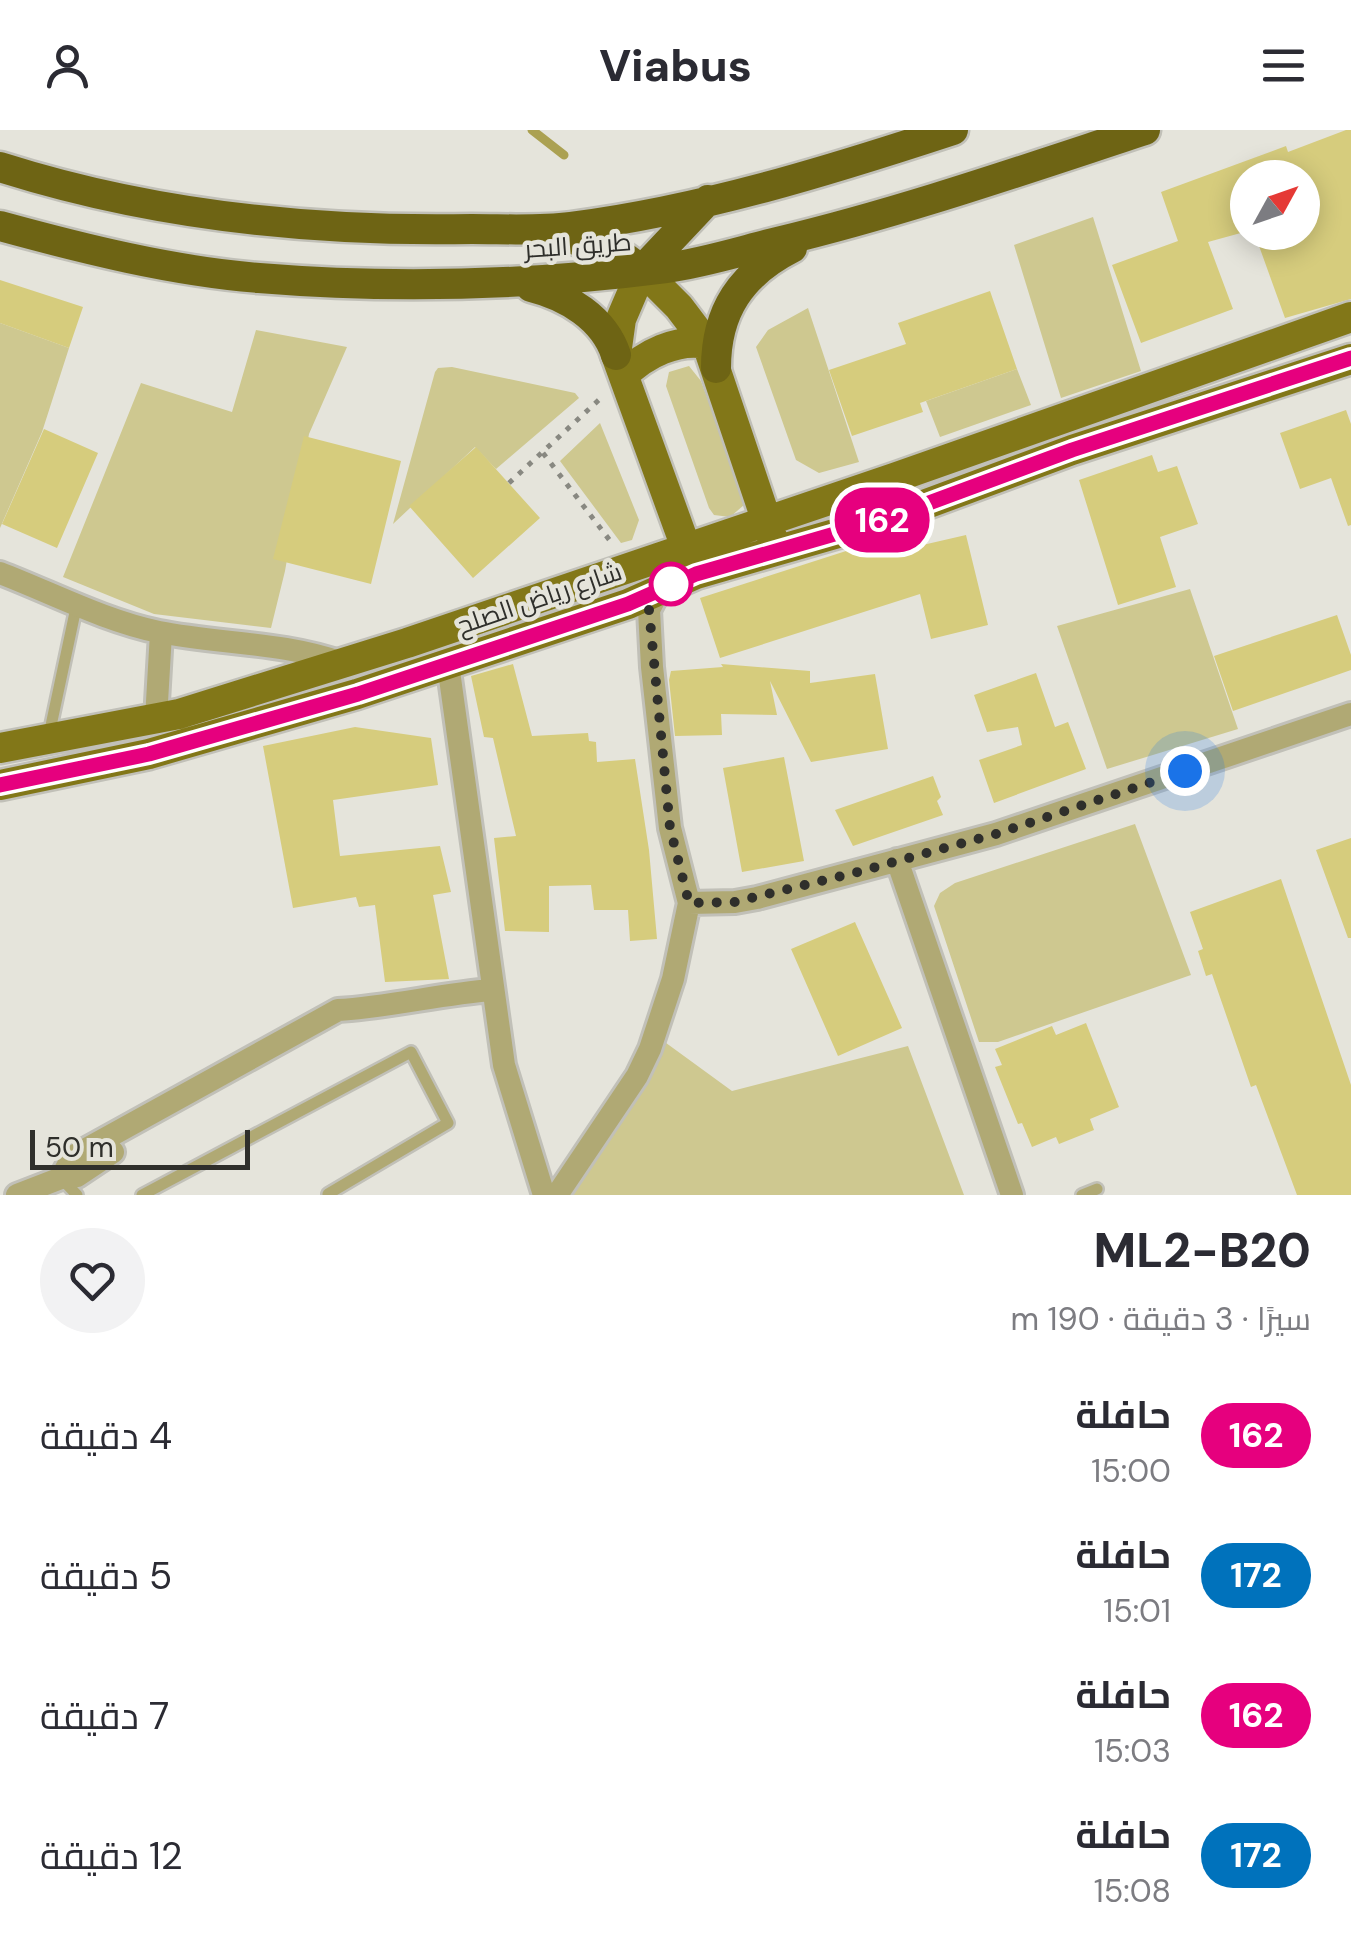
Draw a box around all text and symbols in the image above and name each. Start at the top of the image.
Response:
text: Viabus [599,36,752,95]
icon: person [40,38,95,93]
icon: menu [1256,38,1311,93]
north arrow [1230,160,1320,250]
map controls [1230,160,1320,250]
street label: طريق البحر [521,225,633,266]
line badge: 162 [824,488,940,552]
text: 162 [855,497,909,543]
street label: شارع رياض الصلح [452,555,626,642]
unlabelled marker [650,563,692,605]
your location [1160,746,1210,796]
scale bar [30,1125,250,1170]
text: 50 m [45,1129,114,1166]
text: ML2-B20 [1094,1219,1311,1282]
button: heart [40,1228,145,1333]
text: سيرًا · 3 دقيقة · 190 m [1011,1298,1311,1340]
text: حافلة [1075,1390,1171,1440]
text: 4 دقيقة [40,1411,172,1461]
text: 162 [1229,1412,1283,1458]
text: 15:00 [1091,1450,1171,1492]
text: حافلة [1075,1530,1171,1580]
text: 5 دقيقة [40,1551,172,1601]
text: 172 [1230,1552,1282,1598]
text: 15:01 [1103,1590,1171,1632]
text: حافلة [1075,1670,1171,1720]
text: 7 دقيقة [40,1691,169,1741]
text: 162 [1229,1692,1283,1738]
text: 15:03 [1094,1730,1171,1772]
text: حافلة [1075,1810,1171,1860]
text: 12 دقيقة [40,1831,183,1881]
text: 172 [1230,1832,1282,1878]
text: 15:08 [1094,1870,1171,1912]

